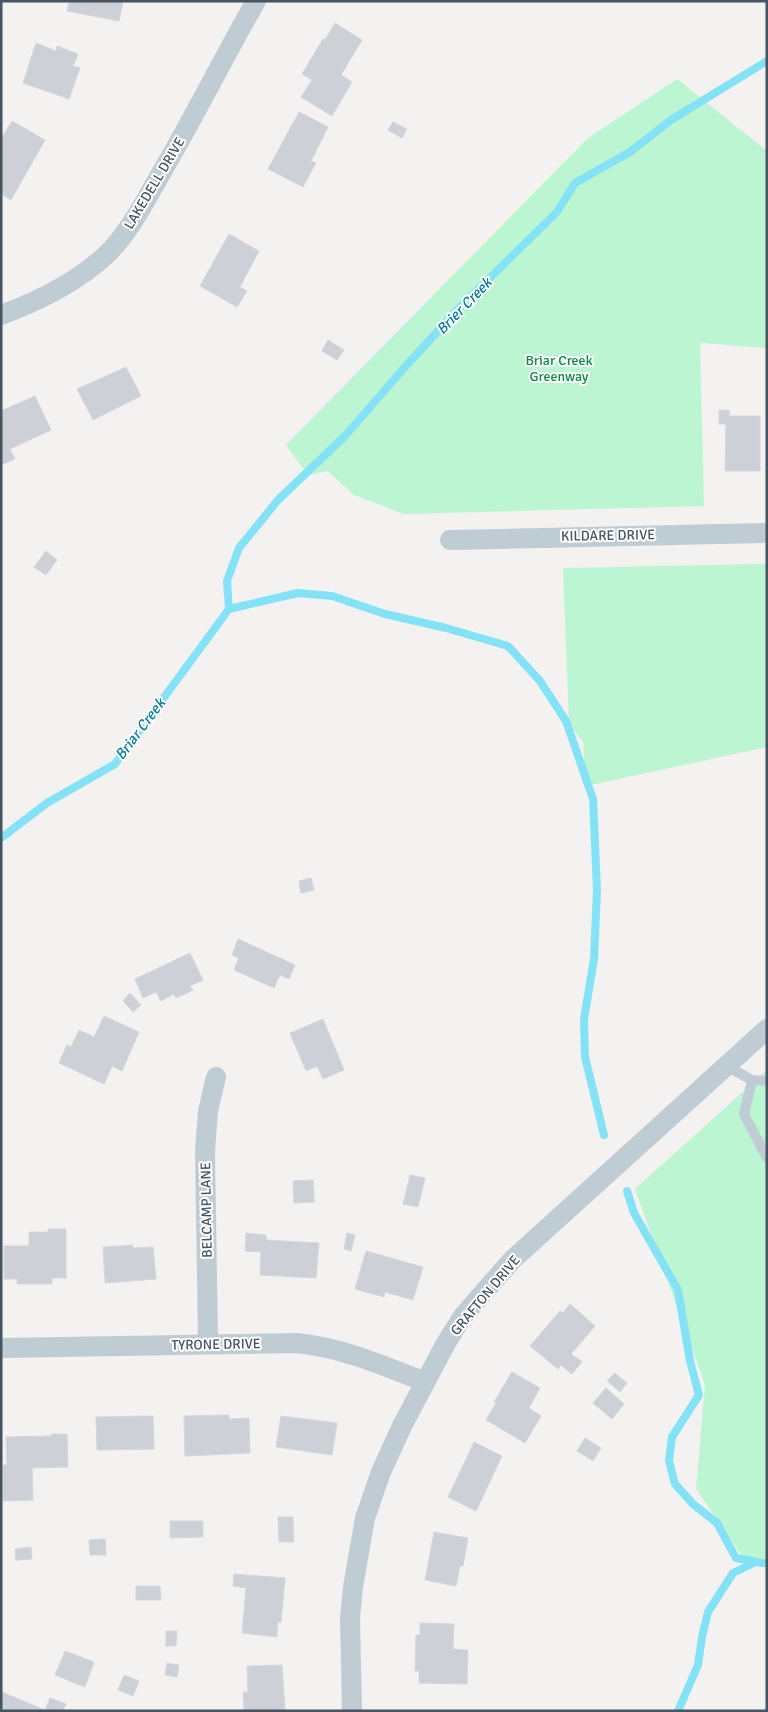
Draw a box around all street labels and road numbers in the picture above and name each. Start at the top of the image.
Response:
street label: LAKEDELL DRIVE [120,134,189,232]
street label: KILDARE DRIVE [561,526,655,545]
street label: BELCAMP LANE [197,1162,216,1258]
street label: GRAFTON DRIVE [447,1252,524,1339]
street label: TYRONE DRIVE [171,1335,261,1354]

